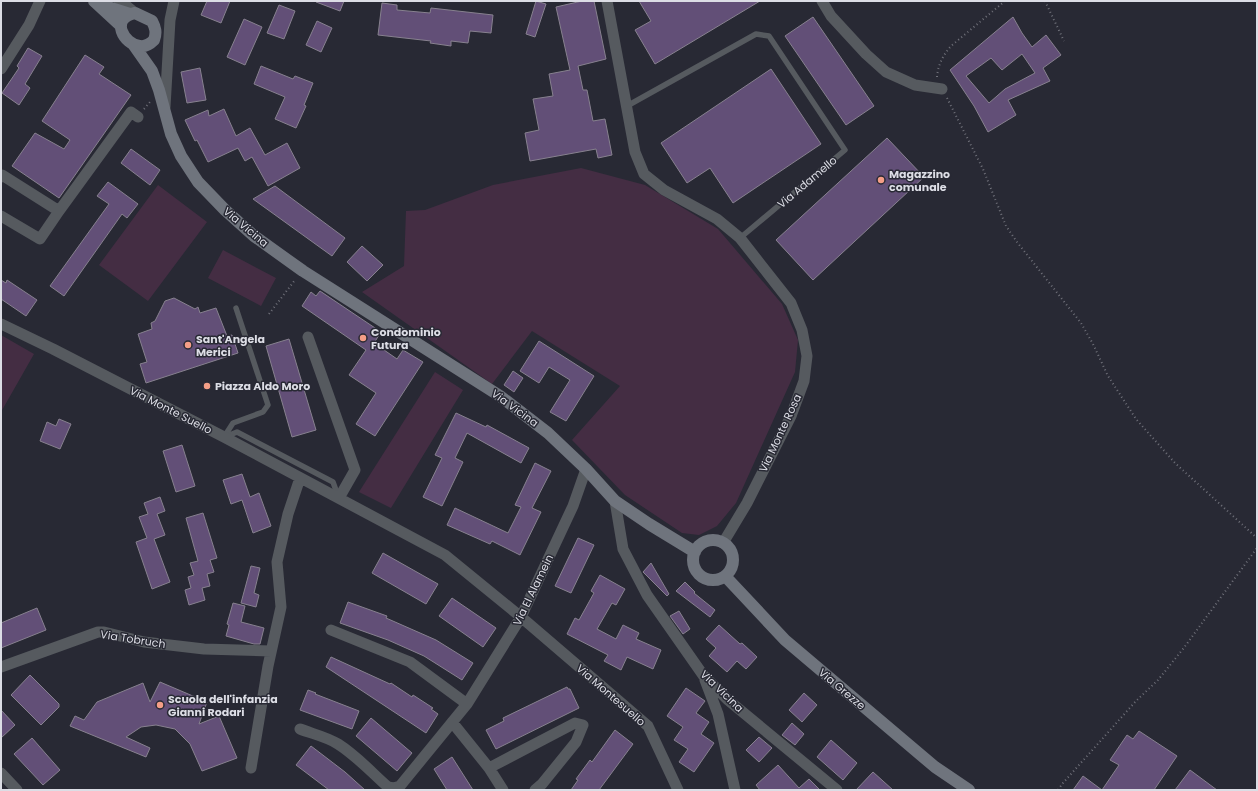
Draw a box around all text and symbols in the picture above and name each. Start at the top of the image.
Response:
street label: Via Adamello [774,152,840,212]
place label: Magazzino comunale [889,166,950,195]
marker: Magazzino comunale [876,175,886,185]
street label: Via Vicina [220,203,272,251]
place label: Condominio Futura [371,324,441,353]
place label: Sant'Angela Merici [196,331,265,360]
marker: Condominio Futura [358,333,368,343]
marker: Sant'Angela Merici [183,340,193,350]
place label: Piazza Aldo Moro [215,378,310,394]
marker: Piazza Aldo Moro [202,381,212,391]
street label: Via Monte Suello [127,382,215,438]
street label: Via Vicina [488,386,542,430]
street label: Via Monte Rosa [755,391,805,475]
street label: Via El Alamein [509,552,557,628]
street label: Via Tobruch [99,626,167,652]
street label: Via Montesuello [573,660,649,730]
street label: Via Grezze [815,665,869,714]
street label: Via Vicina [697,666,747,716]
place label: Scuola dell'infanzia Gianni Rodari [168,691,278,720]
marker: Scuola dell'infanzia Gianni Rodari [155,700,165,710]

